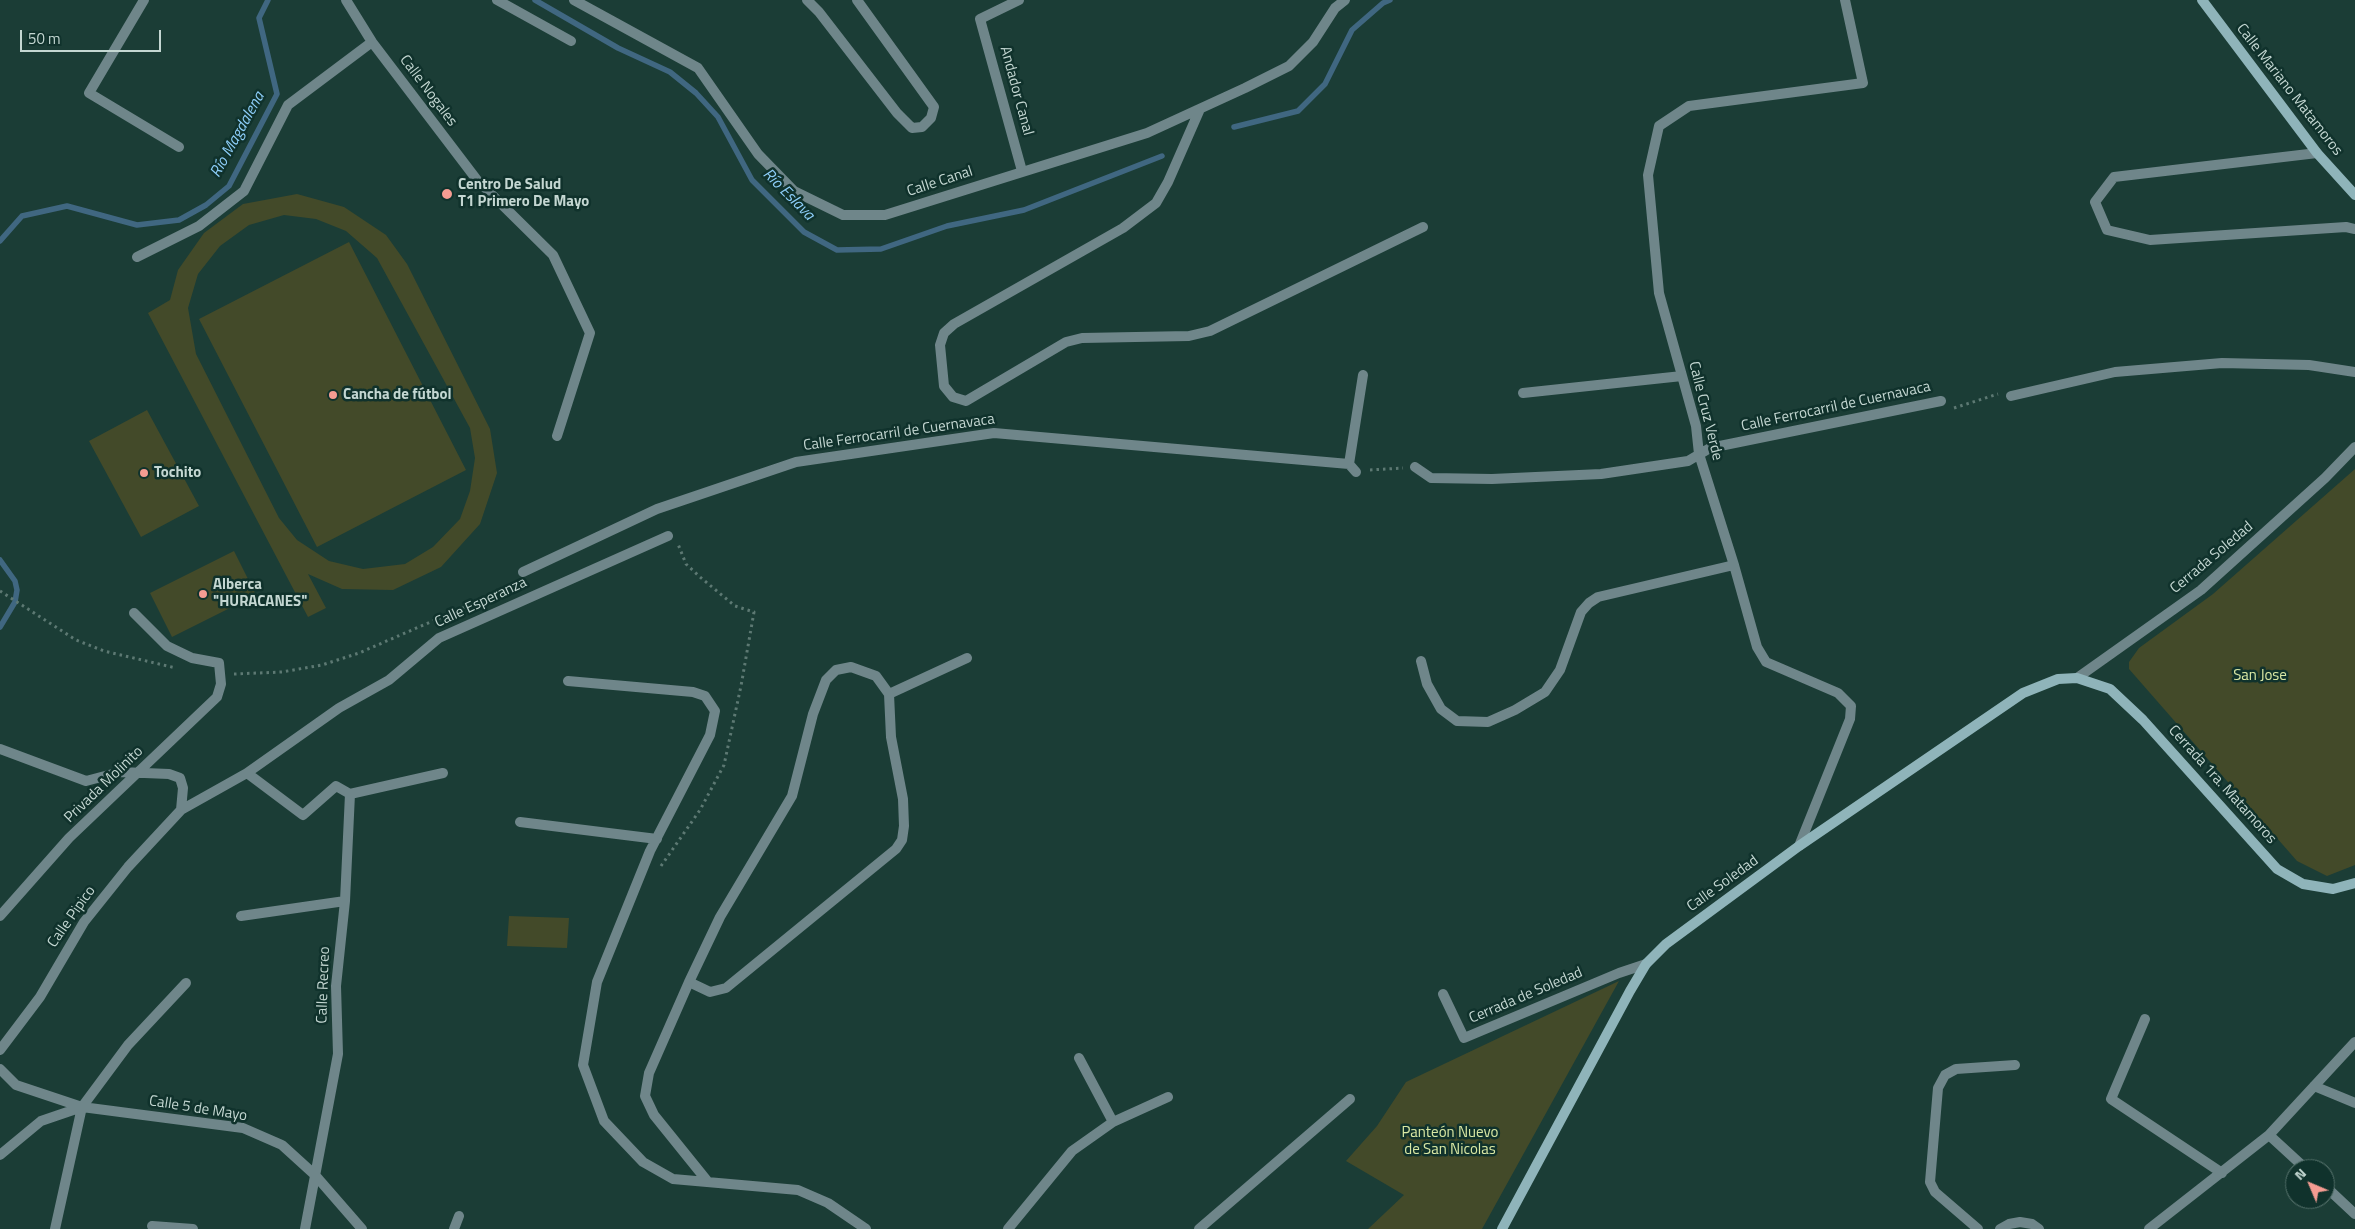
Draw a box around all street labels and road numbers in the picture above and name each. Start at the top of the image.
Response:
street label: Calle Mariano Matamoros [2232,21,2346,159]
street label: Andador Canal [995,44,1037,138]
street label: Calle Nogales [395,52,461,130]
street label: Calle Canal [905,163,975,201]
street label: Calle Cruz Verde [1684,360,1726,462]
street label: Calle Ferrocarril de Cuernavaca [1740,378,1932,436]
street label: Calle Ferrocarril de Cuernavaca [802,411,996,455]
street label: Cerrada Soledad [2167,518,2257,598]
street label: Calle Esperanza [432,574,530,632]
street label: Cerrada 1ra. Matamoros [2164,722,2280,848]
street label: Privada Molinito [61,743,147,827]
street label: Calle Soledad [1684,852,1762,916]
street label: Calle Pipico [44,883,100,951]
street label: Calle Recreo [314,946,334,1024]
street label: Cerrada de Soledad [1467,964,1585,1028]
street label: Calle 5 de Mayo [148,1092,248,1126]

